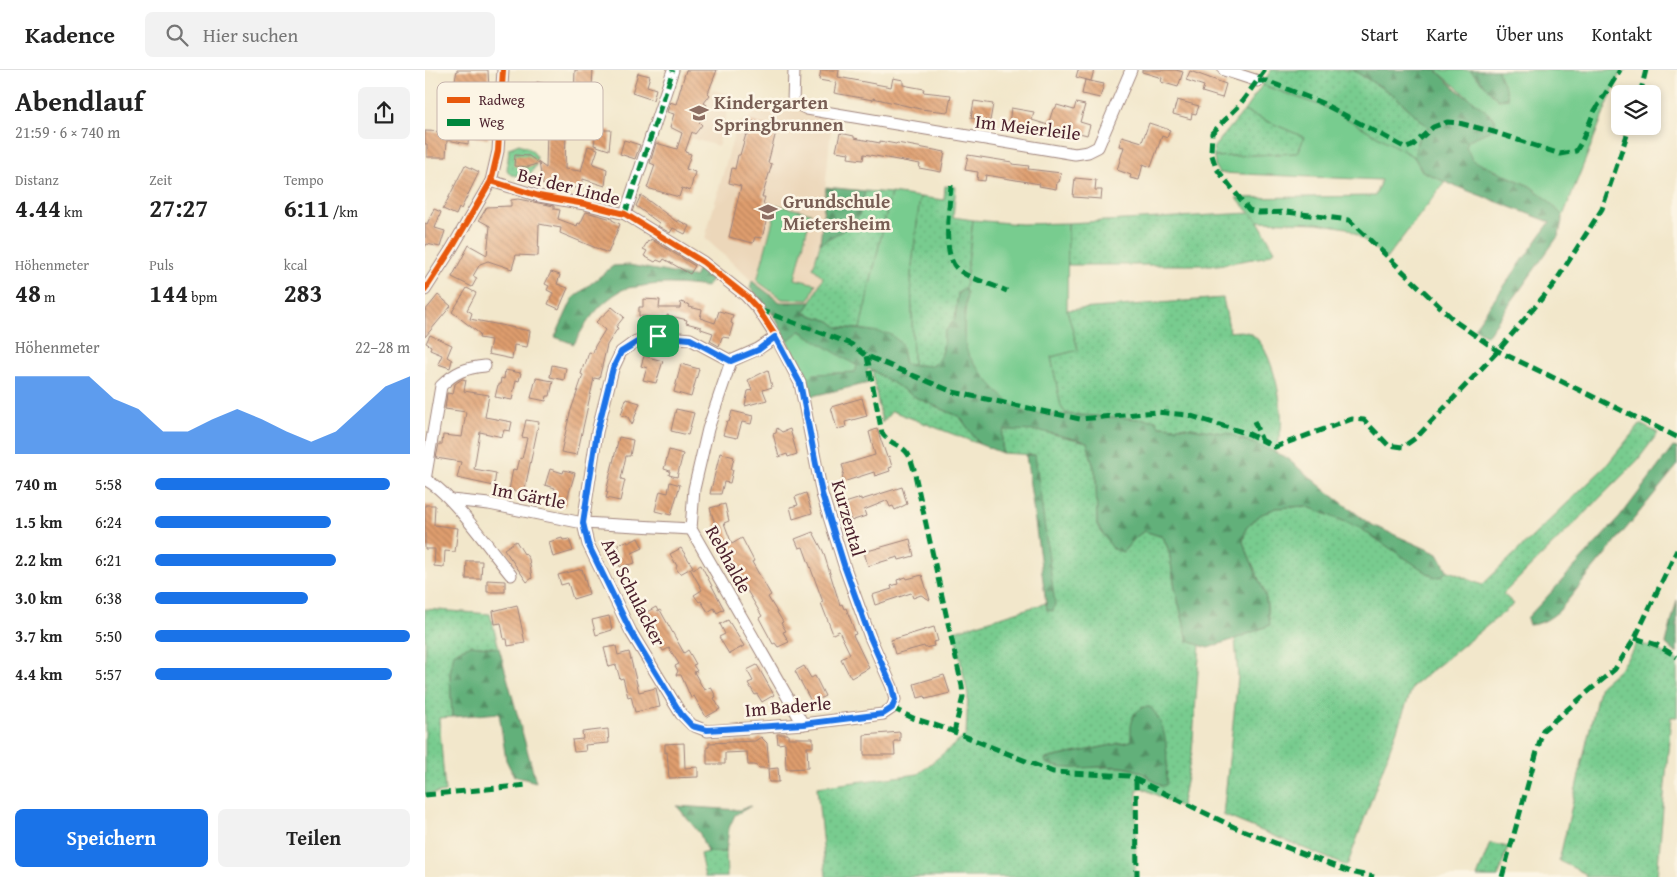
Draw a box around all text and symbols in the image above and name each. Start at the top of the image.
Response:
search box [145,12,495,57]
text: Kadence [25,17,115,52]
icon: search [163,21,191,49]
text: Hier suchen [203,21,298,49]
text: Start [1361,21,1398,48]
text: Karte [1426,21,1468,48]
text: Über uns [1496,21,1564,48]
text: Kontakt [1592,21,1652,48]
text: Abendlauf [15,80,143,121]
legend [437,82,603,140]
map controls [1611,85,1661,135]
button: layers [1611,85,1661,135]
button: share [358,87,410,139]
place label: Kindergarten Springbrunnen [714,88,844,138]
text: Radweg [479,90,524,110]
school or university icon: Kindergarten Springbrunnen [688,102,710,124]
street label: Im Meierleile [974,107,1082,147]
text: Weg [479,112,504,132]
text: 21:59 · 6 × 740 m [15,120,120,144]
street label: Bei der Linde [515,160,623,212]
text: Distanz [15,170,59,190]
text: Zeit [149,170,172,190]
text: Tempo [284,170,324,190]
place label: Grundschule Mietersheim [783,187,891,237]
text: 4.44 [15,190,61,226]
text: 27:27 [149,190,208,226]
text: 6:11 [284,190,330,226]
school or university icon: Grundschule Mietersheim [757,201,779,223]
text: km [61,202,83,222]
text: /km [330,202,358,222]
text: Höhenmeter [15,255,89,275]
text: Puls [149,255,174,275]
text: kcal [284,255,308,275]
text: 48 [15,275,41,311]
text: 144 [149,275,188,311]
text: 283 [284,275,323,311]
text: m [41,287,55,307]
text: bpm [188,287,218,307]
pin [637,315,679,357]
icon: arrive [644,322,672,350]
text: Höhenmeter [15,335,100,359]
text: 22–28 m [355,335,410,359]
text: 740 m [15,472,57,496]
text: 5:58 [95,472,122,496]
street label: Im Gärtle [490,474,568,516]
street label: Kurzental [825,477,873,559]
text: 1.5 km [15,510,62,534]
text: 6:24 [95,510,122,534]
street label: Rebhalde [699,520,759,598]
street label: Am Schulacker [595,533,673,651]
text: 2.2 km [15,548,62,572]
text: 6:21 [95,548,122,572]
text: 3.0 km [15,586,62,610]
text: 6:38 [95,586,122,610]
text: 3.7 km [15,624,62,648]
text: 5:50 [95,624,122,648]
text: 4.4 km [15,662,62,686]
text: 5:57 [95,662,122,686]
street label: Im Baderle [744,688,832,724]
button: Speichern [15,809,208,867]
button: Teilen [218,809,410,867]

